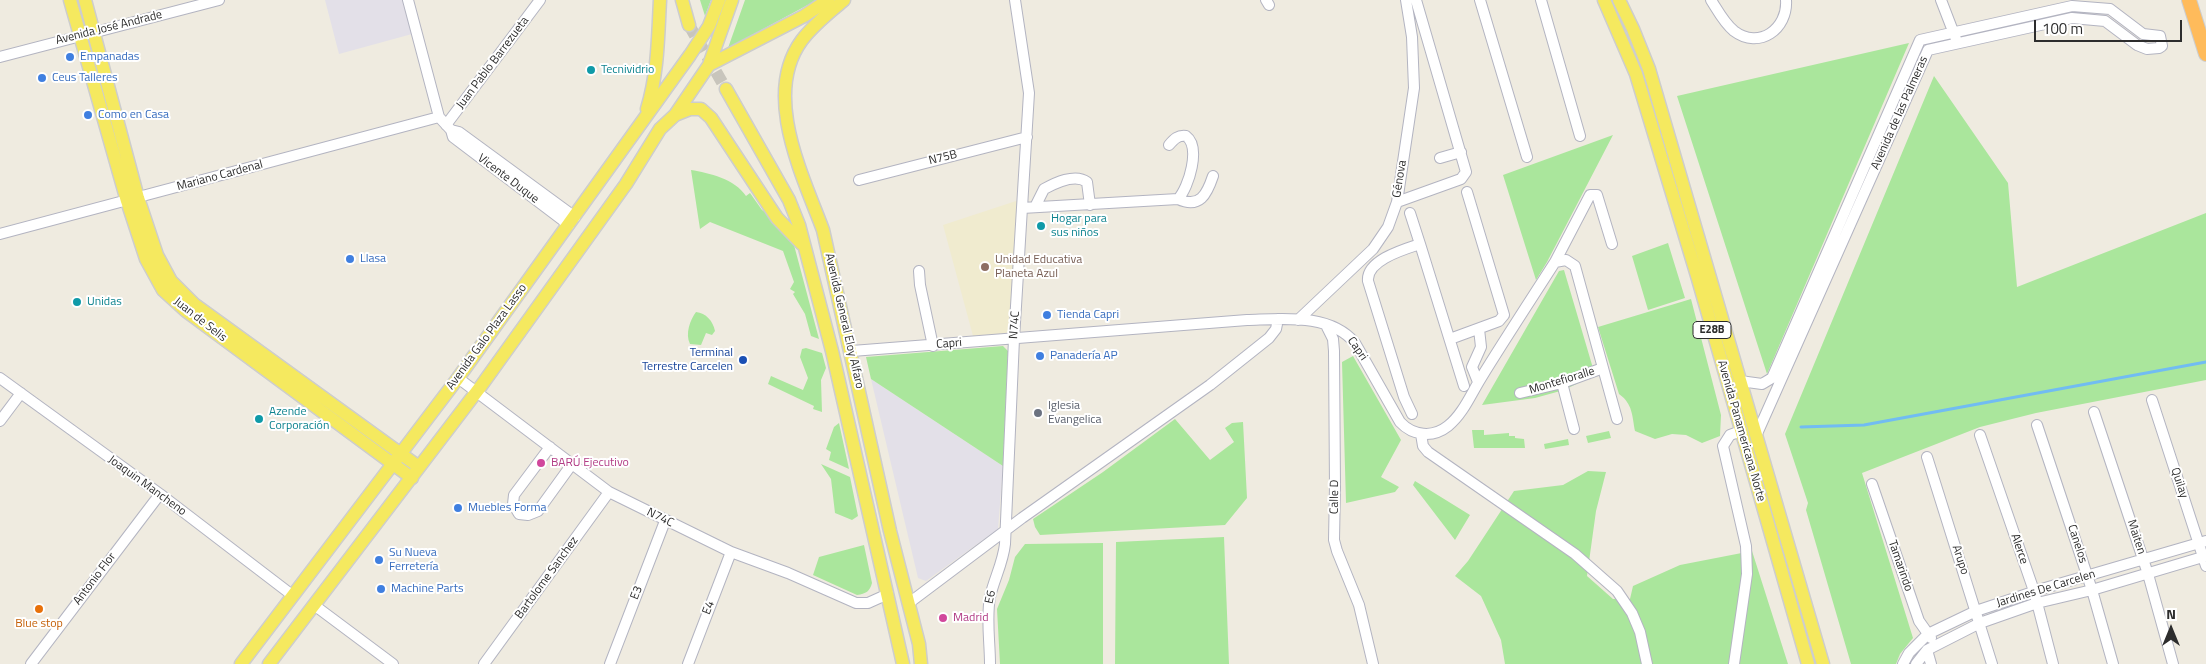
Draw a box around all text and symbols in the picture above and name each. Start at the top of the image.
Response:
street label: Avenida José Andrade [54,8,164,48]
scale bar [2036,10,2184,42]
street label: Juan Pablo Barrezueta [454,14,532,112]
text: 100 m [2042,17,2083,40]
place label: Empanadas [80,50,139,64]
marker: Empanadas [64,51,76,63]
street label: Avenida de las Palmeras [1869,54,1931,172]
place label: Tecnividrio [601,63,654,77]
marker: Tecnividrio [585,64,597,76]
place label: Ceus Talleres [52,71,118,85]
marker: Ceus Talleres [36,72,48,84]
place label: Como en Casa [98,108,169,122]
marker: Como en Casa [82,109,94,121]
street label: N75B [927,148,959,168]
street label: Vicente Duque [475,151,541,207]
street label: Mariano Cardenal [175,158,265,194]
street label: Génova [1390,159,1410,199]
place label: Hogar para sus niños [1051,212,1107,240]
marker: Hogar para sus niños [1035,220,1047,232]
place label: Llasa [360,252,386,266]
street label: Avenida General Eloy Alfaro [821,252,867,390]
marker: Llasa [344,253,356,265]
place label: Unidad Educativa Planeta Azul [995,253,1082,281]
marker: Unidad Educativa Planeta Azul [979,261,991,273]
street label: Avenida Galo Plaza Lasso [444,281,530,393]
place label: Unidas [87,295,122,309]
street label: Juan de Selis [171,295,229,345]
marker: Unidas [71,296,83,308]
place label: Tienda Capri [1057,308,1119,322]
marker: Tienda Capri [1041,309,1053,321]
street label: N74C [1007,310,1023,340]
road number: E28B [1693,322,1731,338]
street label: Capri [1344,334,1370,364]
street label: Capri [936,336,962,352]
place label: Terminal Terrestre Carcelen [642,346,733,374]
place label: Panadería AP [1050,349,1118,363]
marker: Panadería AP [1034,350,1046,362]
marker: Terminal Terrestre Carcelen [737,354,749,366]
street label: Avenida Panamericana Norte [1714,359,1768,503]
street label: Montefioralle [1528,364,1596,398]
place label: Iglesia Evangelica [1048,399,1102,427]
place label: Azende Corporación [269,405,329,433]
marker: Iglesia Evangelica [1032,407,1044,419]
marker: Azende Corporación [253,413,265,425]
street label: Joaquin Mancheno [105,453,189,519]
place label: BARÚ Ejecutivo [551,456,629,470]
marker: BARÚ Ejecutivo [535,457,547,469]
street label: Quilay [2167,466,2191,500]
street label: Calle D [1327,480,1343,514]
place label: Muebles Forma [468,501,547,515]
marker: Muebles Forma [452,502,464,514]
street label: N74C [644,505,676,531]
street label: Maiten [2124,518,2148,556]
street label: Canelos [2064,523,2090,565]
street label: Alerce [2007,532,2031,566]
street label: Bartolome Sanchez [512,534,582,622]
street label: Tamarindo [1885,539,1915,593]
street label: Arupo [1948,543,1972,577]
place label: Su Nueva Ferretería [389,546,438,574]
street label: Antonio Flor [71,550,119,608]
marker: Su Nueva Ferretería [373,554,385,566]
street label: Jardines De Carcelen [1995,567,2097,611]
place label: Machine Parts [391,582,464,596]
marker: Machine Parts [375,583,387,595]
street label: E3 [628,584,646,602]
street label: E6 [982,589,1000,605]
street label: E4 [700,599,718,617]
marker: Blue stop [33,603,45,615]
text: N [2166,603,2176,624]
north arrow [2146,604,2196,654]
place label: Madrid [953,611,989,625]
marker: Madrid [937,612,949,624]
place label: Blue stop [15,617,63,631]

